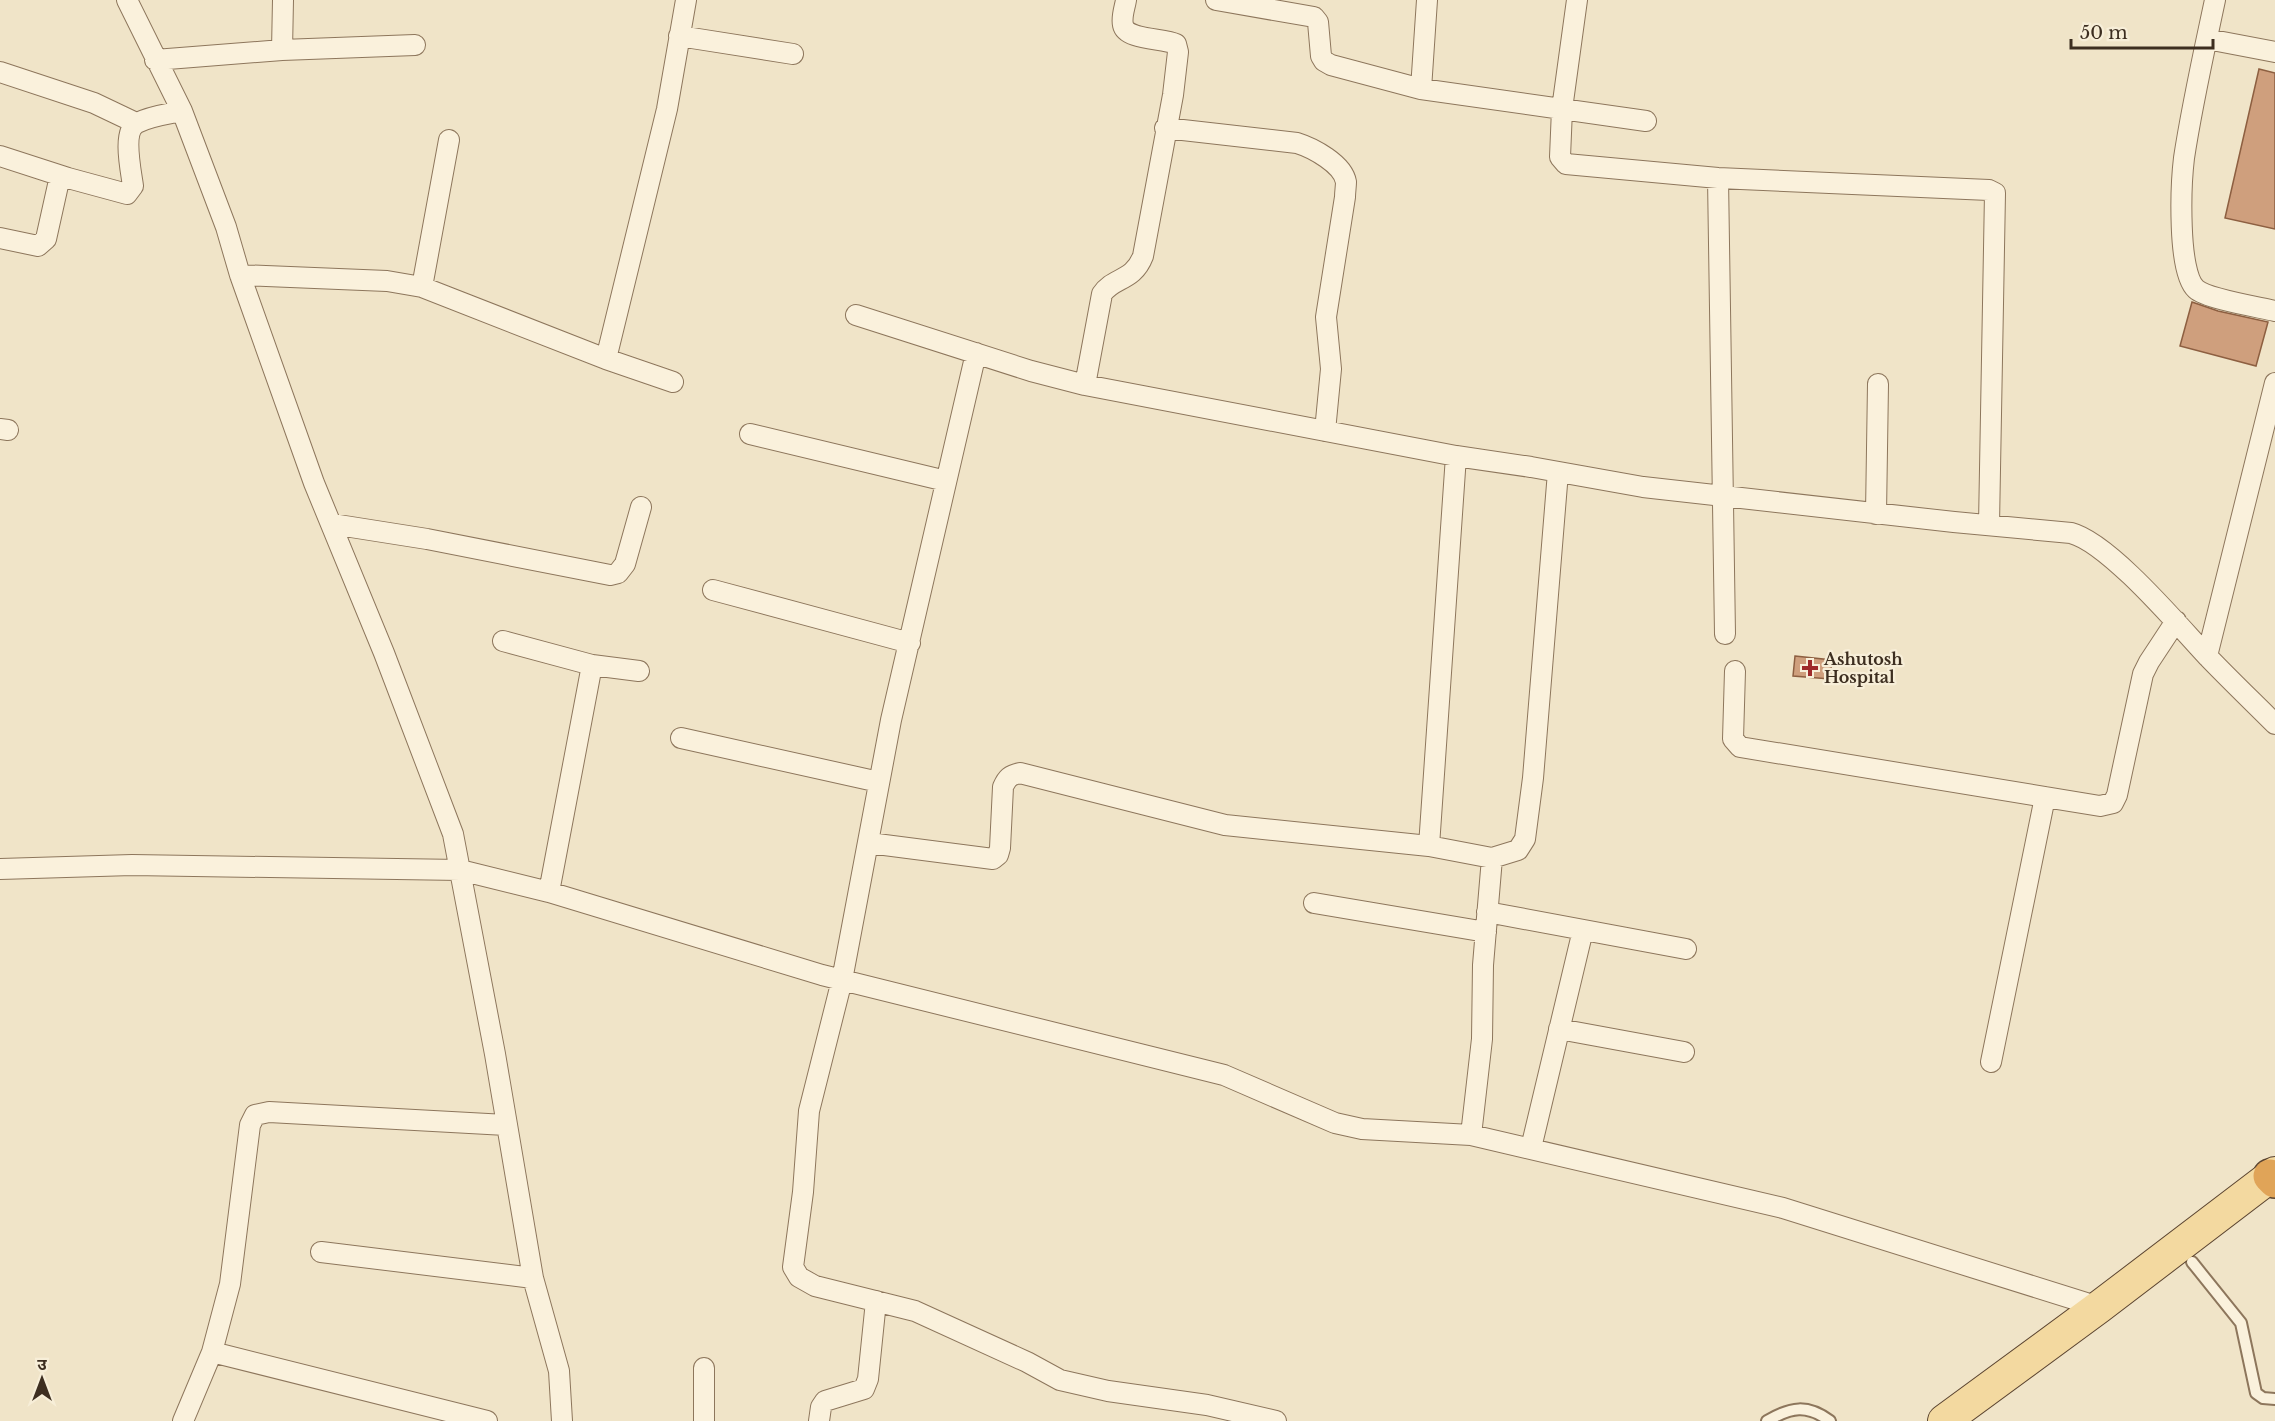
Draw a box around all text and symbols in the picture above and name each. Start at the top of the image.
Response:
scale bar [2071,12,2214,50]
text: 50 m [2080,22,2128,44]
place label: Ashutosh Hospital [1823,649,1903,687]
marker: Ashutosh Hospital [1801,659,1819,677]
north arrow [12,1349,72,1409]
text: उ [37,1354,47,1374]

